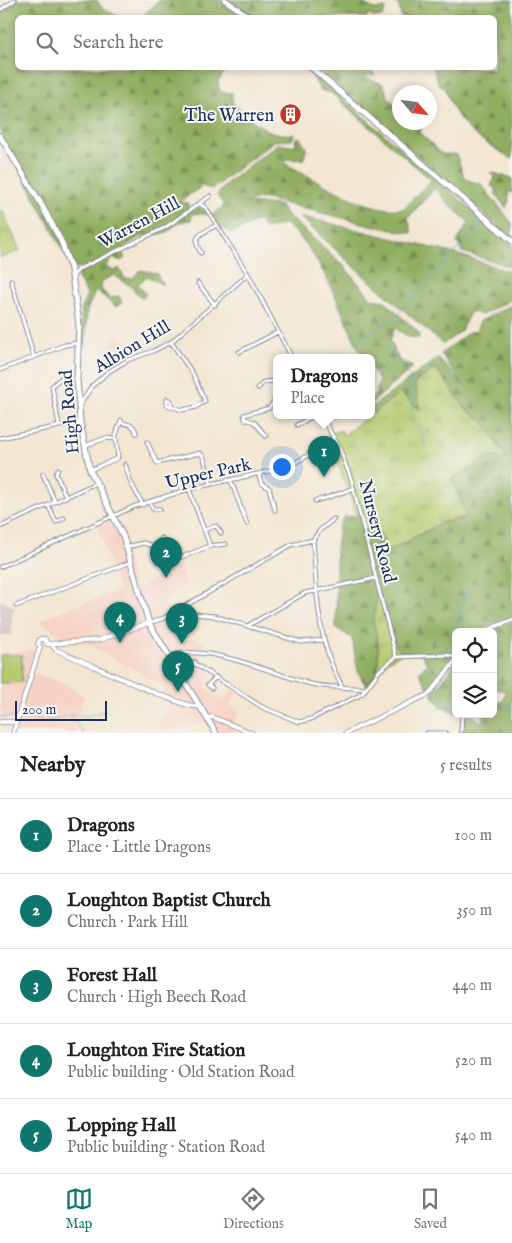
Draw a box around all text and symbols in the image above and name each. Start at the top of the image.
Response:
search box [15,15,497,70]
icon: search [33,29,61,57]
text: Search here [73,31,164,55]
north arrow [392,85,437,130]
building icon: The Warren [278,103,302,127]
place label: The Warren [184,105,274,128]
street label: Warren Hill [95,192,184,254]
street label: Albion Hill [90,316,175,379]
popup [273,354,375,419]
text: Dragons [290,365,358,389]
street label: High Road [55,369,86,455]
text: Place [290,389,325,409]
pin: 1 [308,436,340,477]
street label: Upper Park [163,453,254,495]
your location [269,454,295,480]
street label: Nursery Road [353,477,401,586]
pin: 2 [150,537,182,578]
pin: 4 [104,602,136,643]
pin: 3 [166,603,198,644]
map controls [452,628,497,718]
button: locate [452,628,497,673]
pin: 5 [162,651,194,692]
button: layers [452,673,497,718]
scale bar [15,698,108,721]
text: 200 m [22,701,56,719]
text: Nearby [20,752,85,779]
text: 5 results [440,756,492,776]
text: Dragons [67,814,135,838]
text: 1 [33,826,39,846]
text: 100 m [455,826,492,846]
text: Place · Little Dragons [67,838,211,858]
text: Loughton Baptist Church [67,889,271,913]
text: 2 [32,901,40,921]
text: 350 m [457,901,492,921]
text: Church · Park Hill [67,913,188,933]
text: Forest Hall [67,964,157,988]
text: 3 [33,976,39,996]
text: 440 m [453,976,492,996]
text: Church · High Beech Road [67,988,246,1008]
text: Loughton Fire Station [67,1039,245,1063]
text: 4 [32,1051,40,1071]
text: 520 m [455,1051,492,1071]
text: Public building · Old Station Road [67,1063,295,1083]
text: Lopping Hall [67,1114,176,1138]
text: 5 [33,1126,39,1146]
text: 540 m [455,1126,492,1146]
text: Public building · Station Road [67,1138,265,1158]
tab: Map [65,1185,93,1233]
tab: Directions [223,1185,284,1233]
tab: Saved [414,1185,447,1233]

